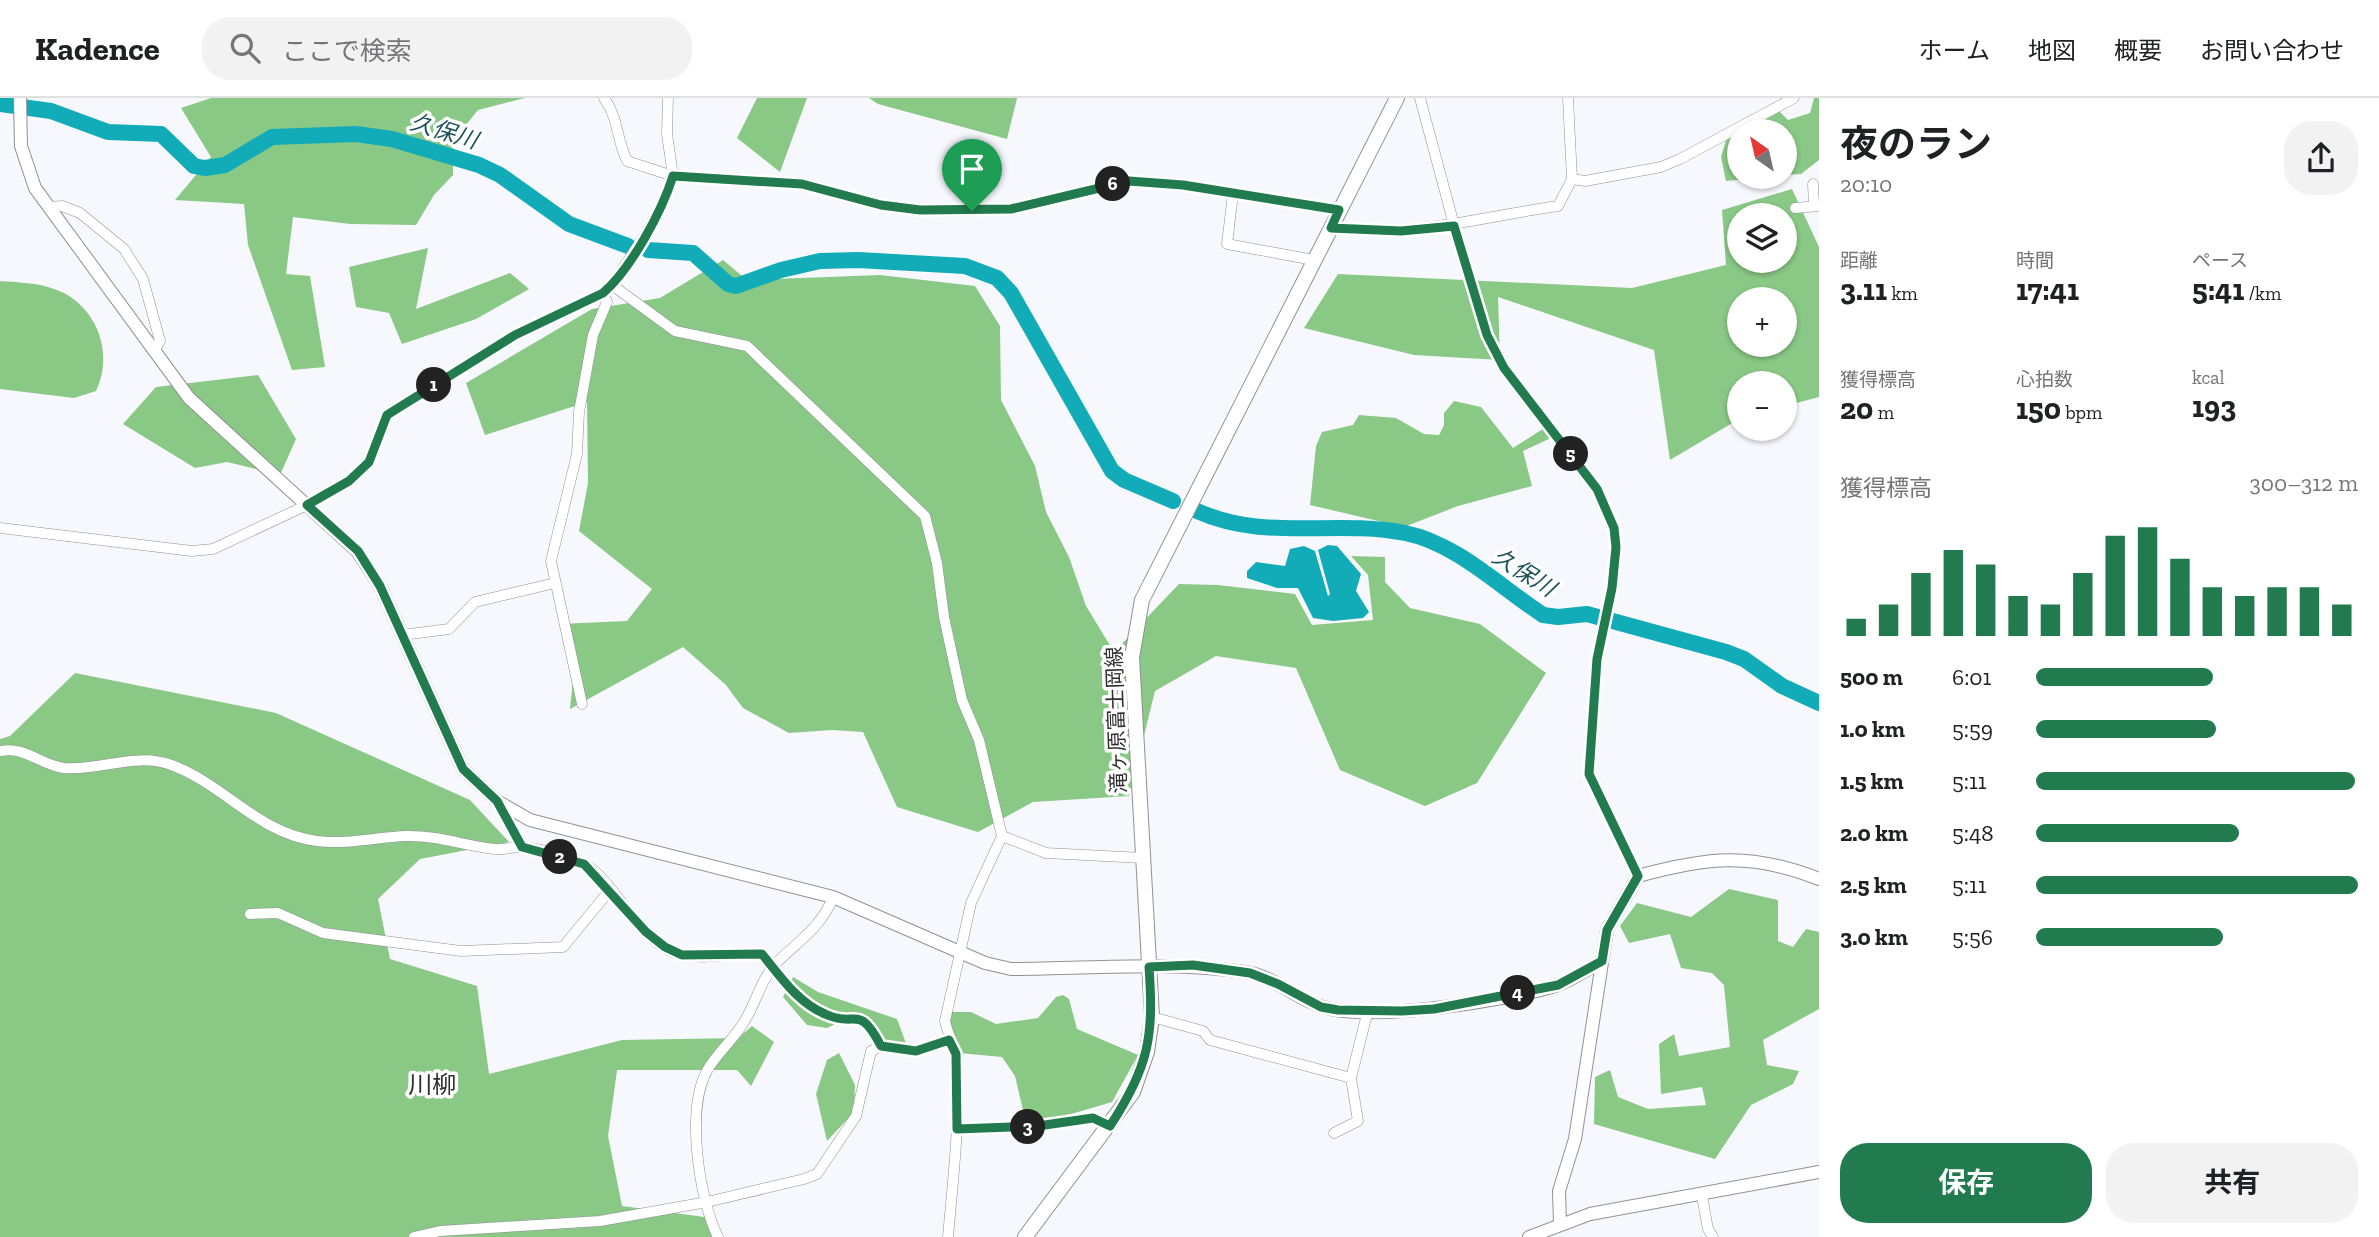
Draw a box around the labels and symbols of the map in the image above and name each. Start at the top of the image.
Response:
water label: 久保川 [407,108,484,155]
north arrow [1727,119,1797,189]
pin [942,139,1002,211]
pin: 6 [1096,166,1130,202]
pin: 1 [416,368,452,402]
pin: 5 [1554,436,1588,472]
water label: 久保川 [1487,542,1563,604]
street label: 滝ヶ原富士岡線 [1101,646,1131,794]
pin: 2 [542,840,578,874]
pin: 4 [1500,976,1536,1010]
district label: 川柳 [408,1070,456,1099]
pin: 3 [1010,1110,1046,1144]

